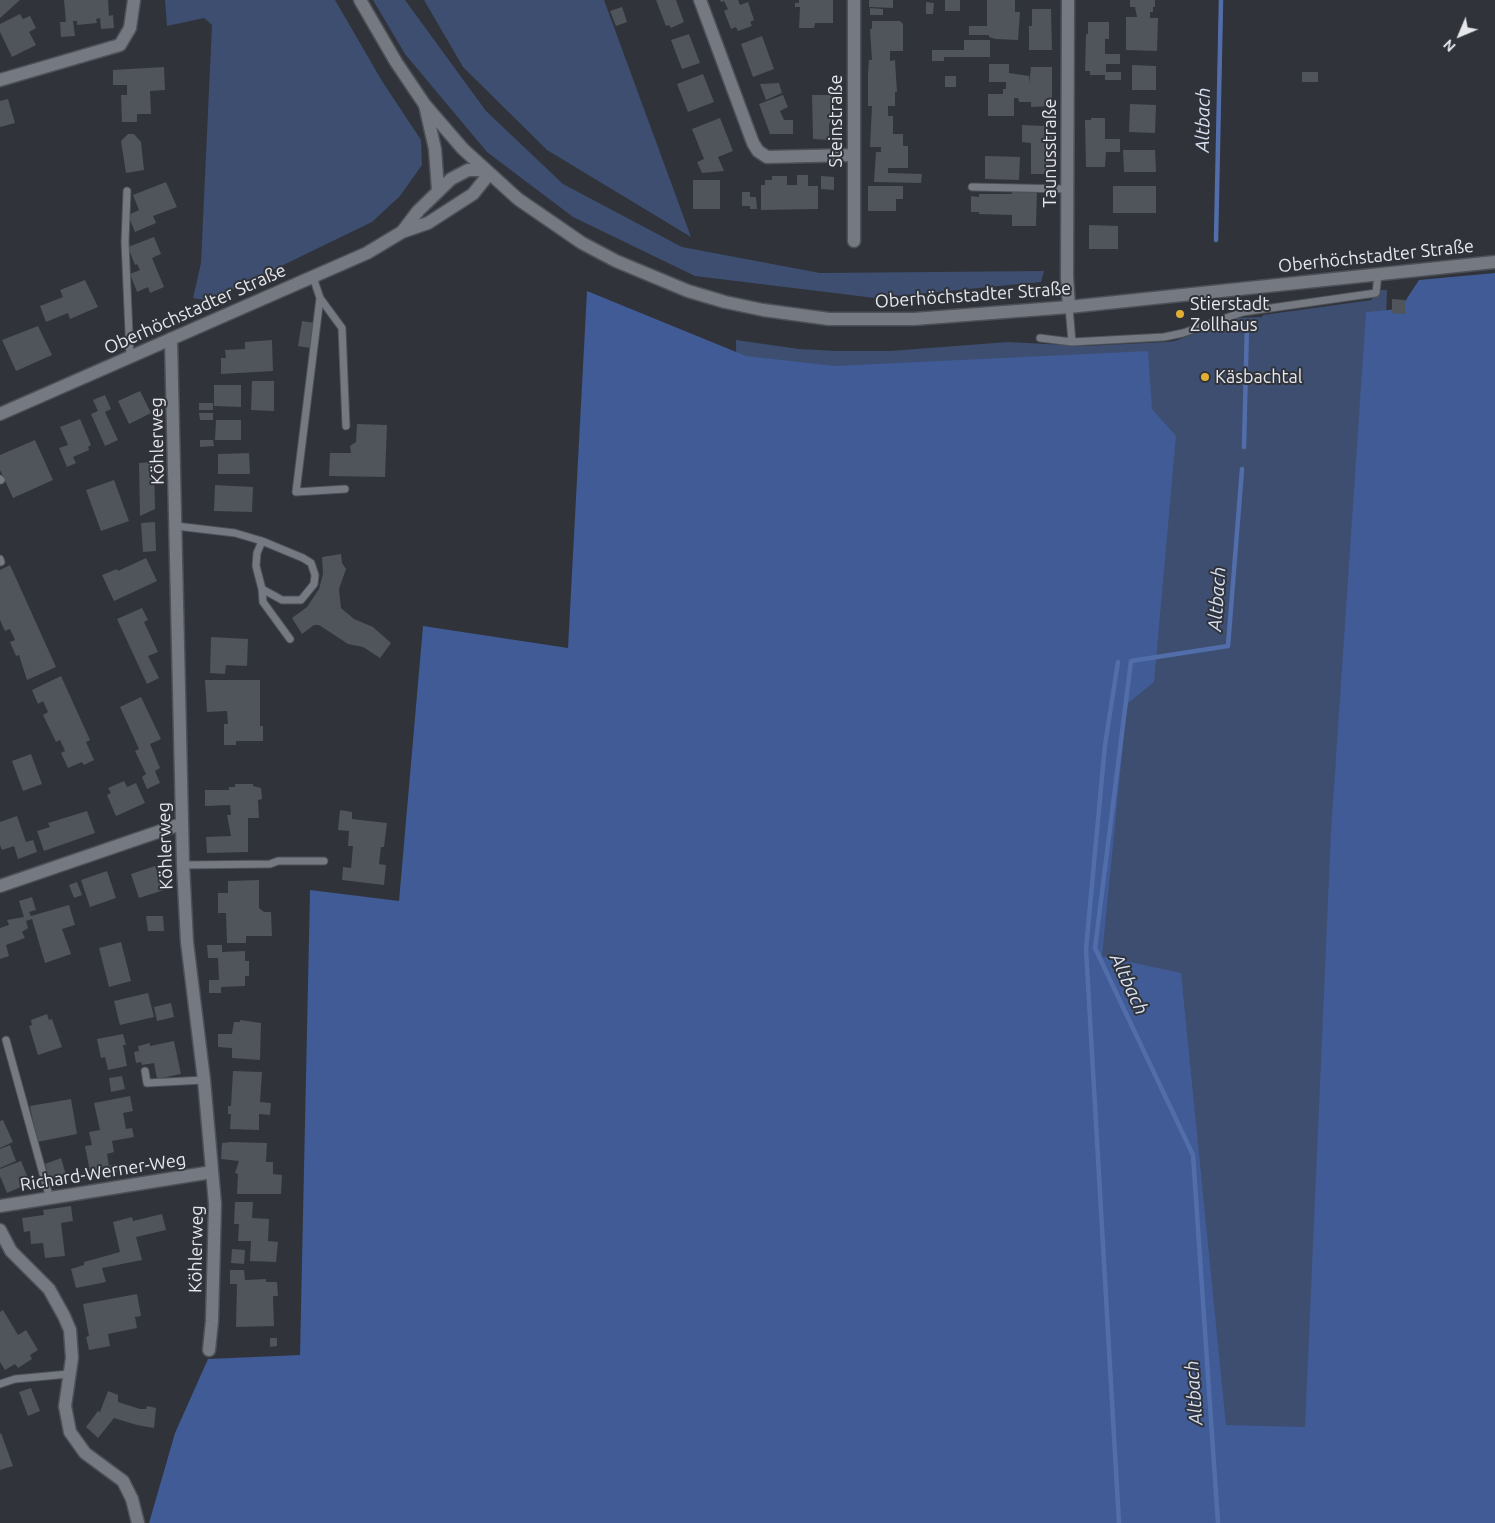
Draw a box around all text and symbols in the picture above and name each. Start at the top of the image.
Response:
north arrow [1435,10,1485,60]
text: N [1440,36,1459,55]
street label: Steinstraße [825,75,847,167]
water label: Altbach [1191,87,1215,153]
street label: Taunusstraße [1039,99,1061,207]
street label: Oberhöchstadter Straße [1277,235,1475,277]
street label: Oberhöchstadter Straße [101,259,289,359]
street label: Oberhöchstadter Straße [874,277,1072,313]
place label: Stierstadt Zollhaus [1190,293,1269,336]
marker: Stierstadt Zollhaus [1174,308,1186,320]
place label: Käsbachtal [1215,366,1302,388]
marker: Käsbachtal [1199,371,1211,383]
street label: Köhlerweg [145,397,169,485]
water label: Altbach [1203,566,1231,632]
street label: Köhlerweg [153,802,177,890]
water label: Altbach [1105,950,1153,1018]
street label: Richard-Werner-Weg [18,1148,188,1196]
street label: Köhlerweg [184,1205,208,1293]
water label: Altbach [1180,1360,1208,1426]

